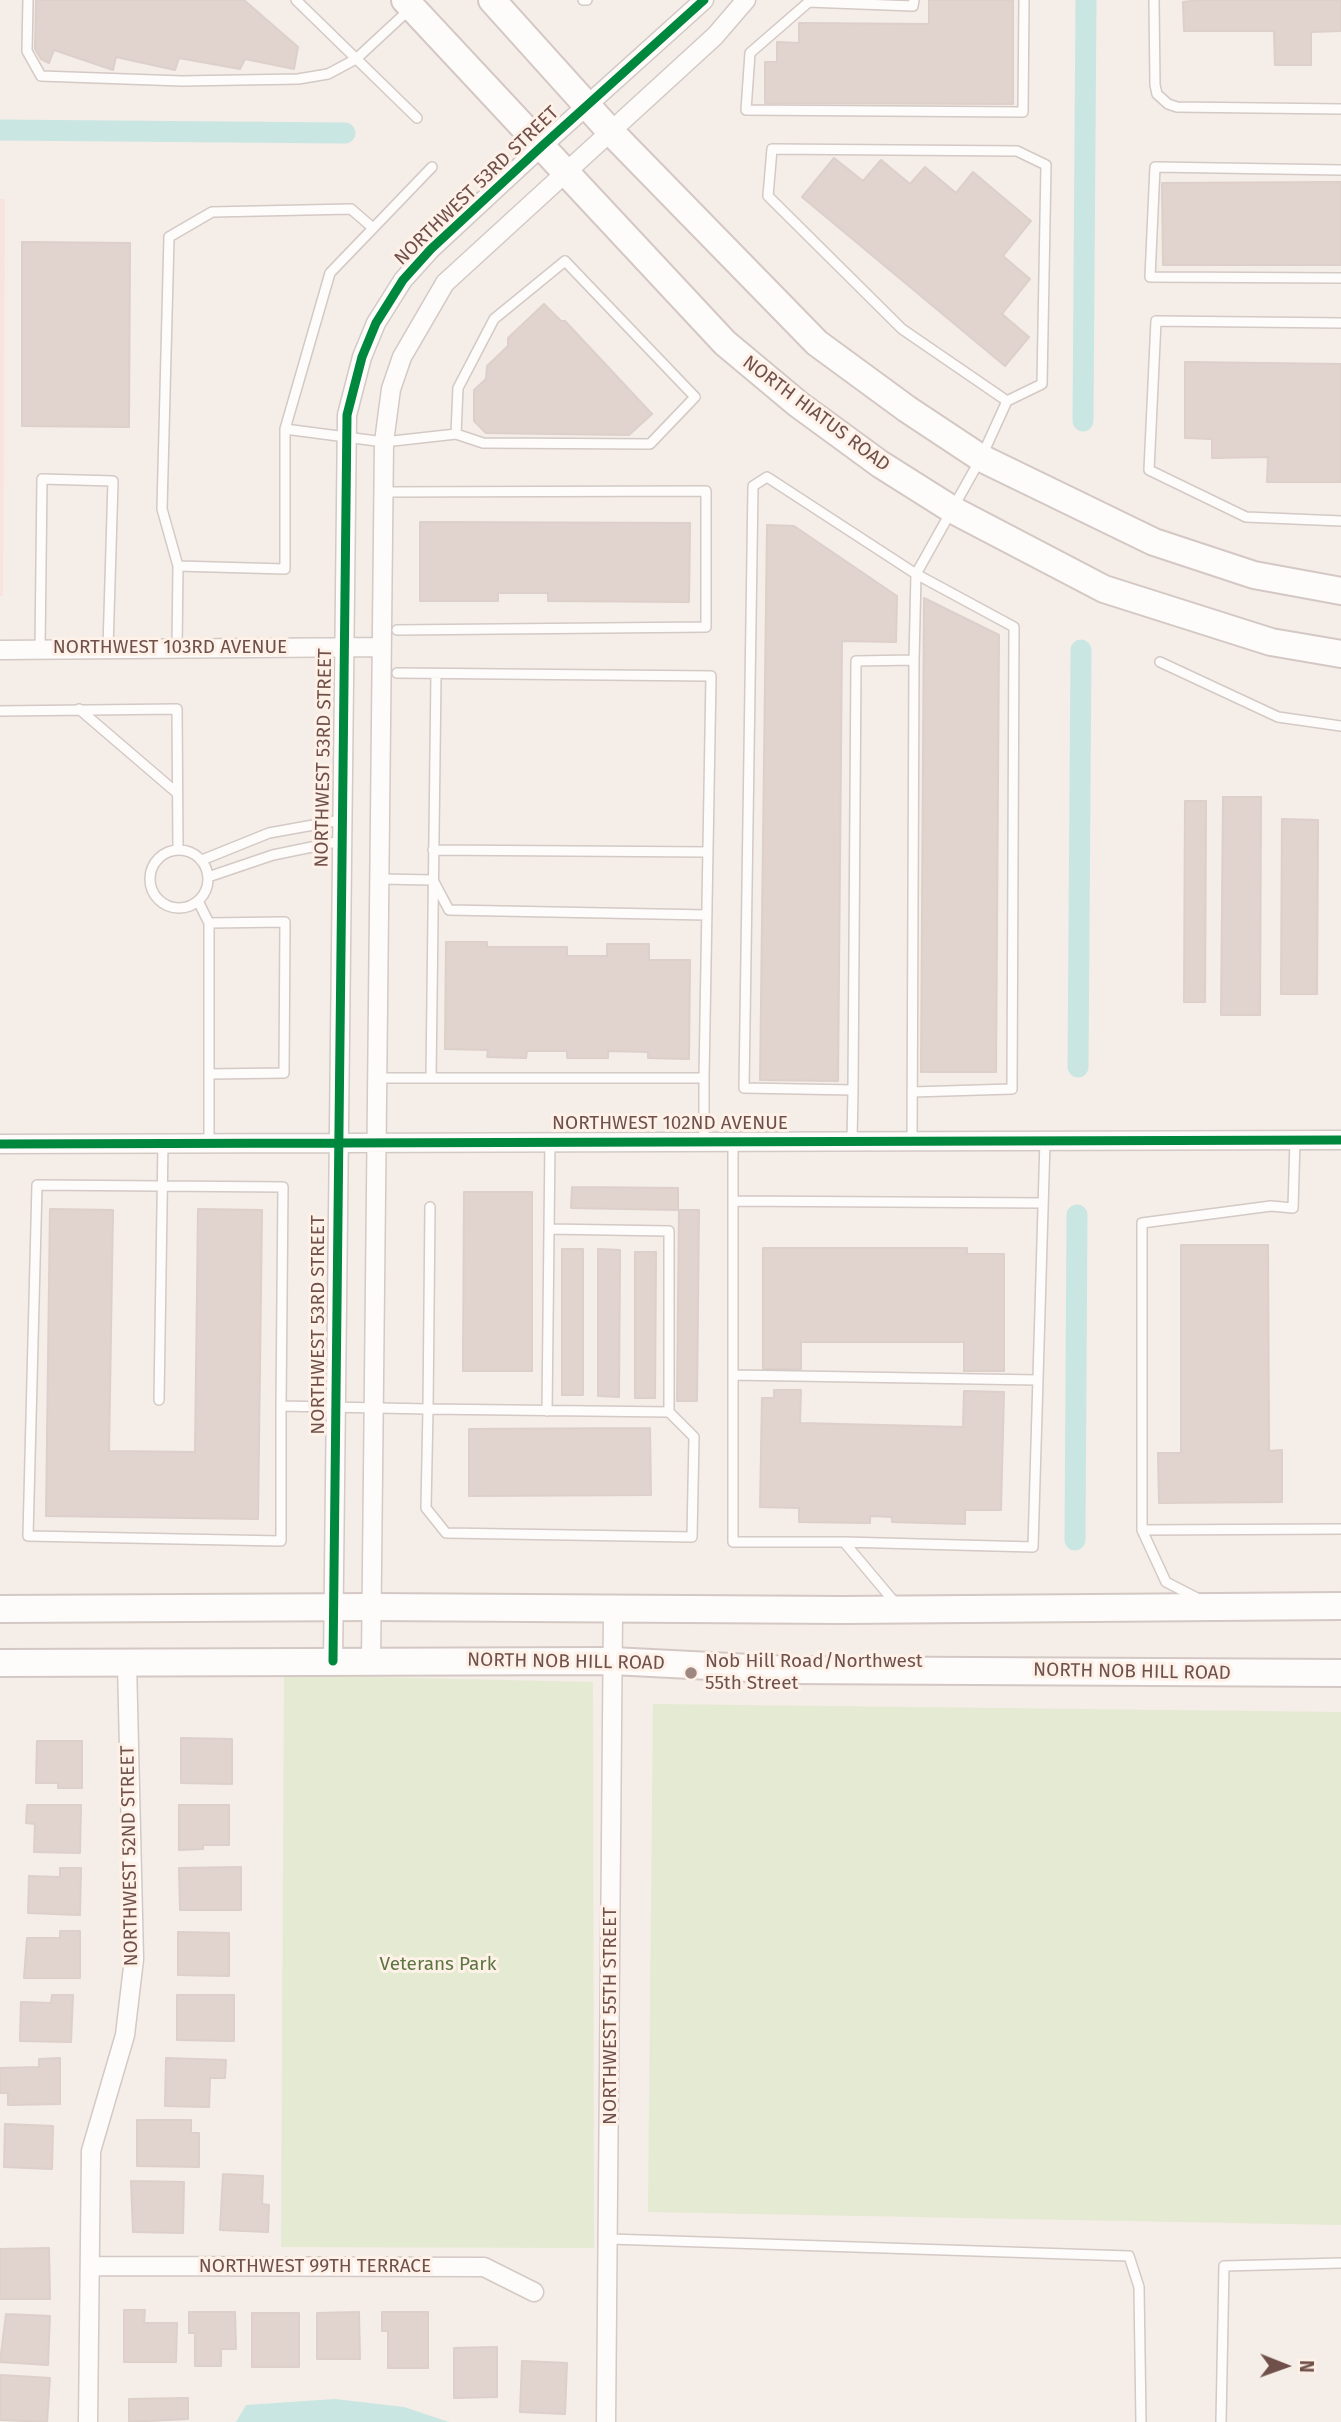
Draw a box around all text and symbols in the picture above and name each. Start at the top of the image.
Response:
street label: NORTHWEST 53RD STREET [390,102,564,270]
street label: NORTH HIATUS ROAD [738,351,894,477]
street label: NORTHWEST 103RD AVENUE [53,637,287,659]
street label: NORTHWEST 53RD STREET [311,648,337,868]
street label: NORTHWEST 102ND AVENUE [552,1113,788,1135]
street label: NORTHWEST 53RD STREET [308,1215,330,1435]
street label: NORTH NOB HILL ROAD [467,1649,665,1675]
place label: Nob Hill Road/Northwest 55th Street [705,1651,923,1695]
street label: NORTH NOB HILL ROAD [1033,1659,1231,1685]
marker: Nob Hill Road/Northwest 55th Street [683,1665,699,1681]
street label: NORTHWEST 52ND STREET [117,1745,143,1967]
street label: NORTHWEST 55TH STREET [600,1907,622,2125]
park label: Veterans Park [380,1954,496,1976]
street label: NORTHWEST 99TH TERRACE [199,2256,431,2278]
north arrow [1250,2331,1320,2401]
text: N [1295,2360,1318,2373]

